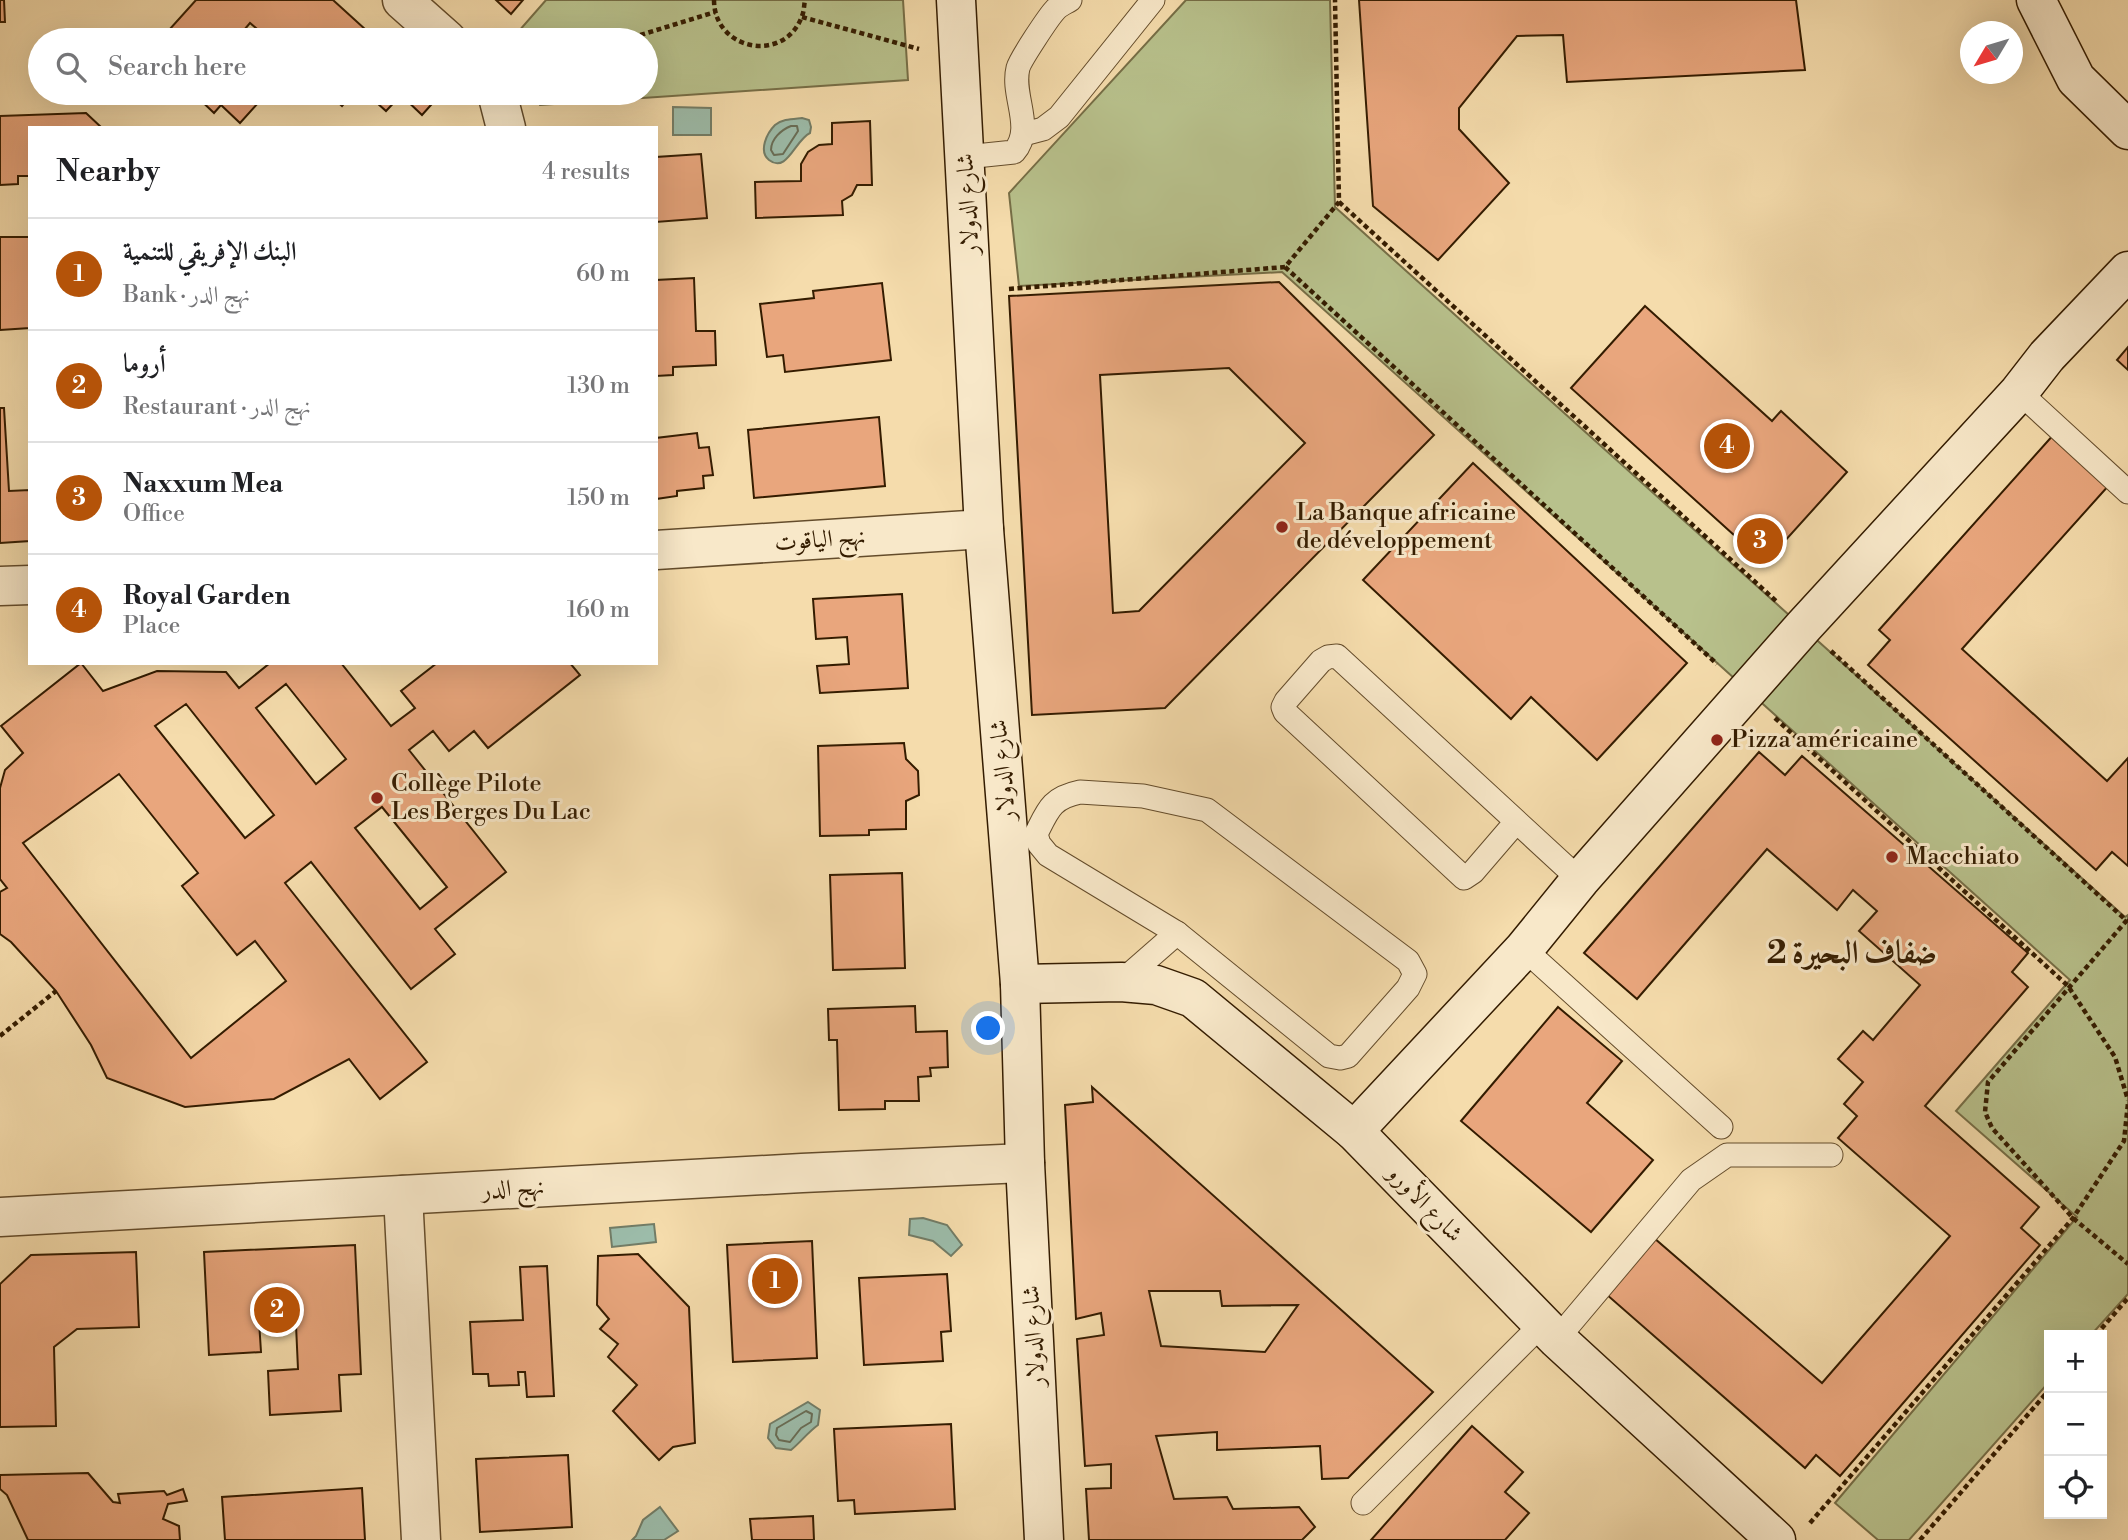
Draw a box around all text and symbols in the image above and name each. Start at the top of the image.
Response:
north arrow [1960,21,2023,84]
search box [28,28,658,105]
icon: search [52,48,90,86]
text: Search here [108,51,247,83]
street label: شارع الدولار [950,152,990,257]
text: Nearby [56,153,160,191]
text: 4 results [542,158,630,186]
text: البنك الإفريقي للتنمية [123,236,297,268]
text: 1 [73,260,85,288]
text: 60 m [576,260,630,288]
text: Bank · نهج الدر [123,281,250,309]
text: أروما [123,348,166,380]
text: 2 [72,372,86,400]
text: 130 m [567,372,630,400]
text: Restaurant · نهج الدر [123,393,311,421]
pin: 4 [1704,420,1750,472]
text: Naxxum Mea [123,468,283,500]
text: 3 [72,484,86,512]
text: 150 m [567,484,630,512]
place label: La Banque africaine de développement [1296,498,1516,556]
text: Office [123,500,185,528]
pin: 3 [1737,515,1783,567]
marker: La Banque africaine de développement [1274,519,1290,535]
street label: نهج الياقوت [773,522,867,563]
text: Royal Garden [123,580,290,612]
text: 4 [71,596,87,624]
text: 160 m [567,596,630,624]
text: Place [123,612,180,640]
street label: شارع الدولار [984,718,1027,824]
place label: Pizza américaine [1731,725,1918,755]
marker: Pizza américaine [1709,732,1725,748]
place label: Collège Pilote Les Berges Du Lac [391,769,591,827]
marker: Collège Pilote Les Berges Du Lac [369,790,385,806]
place label: Macchiato [1906,842,2019,872]
marker: Macchiato [1884,849,1900,865]
district label: ضفاف البحيرة 2 [1767,933,1937,973]
your location [971,1011,1005,1045]
street label: شارع الأورو [1376,1156,1471,1252]
street label: نهج الدر [479,1172,545,1211]
pin: 1 [752,1255,798,1307]
pin: 2 [254,1284,300,1336]
street label: شارع الدولار [1016,1284,1056,1389]
map controls [2044,1330,2107,1519]
button: + [2044,1330,2107,1393]
button: − [2044,1393,2107,1456]
button: locate [2044,1456,2107,1519]

